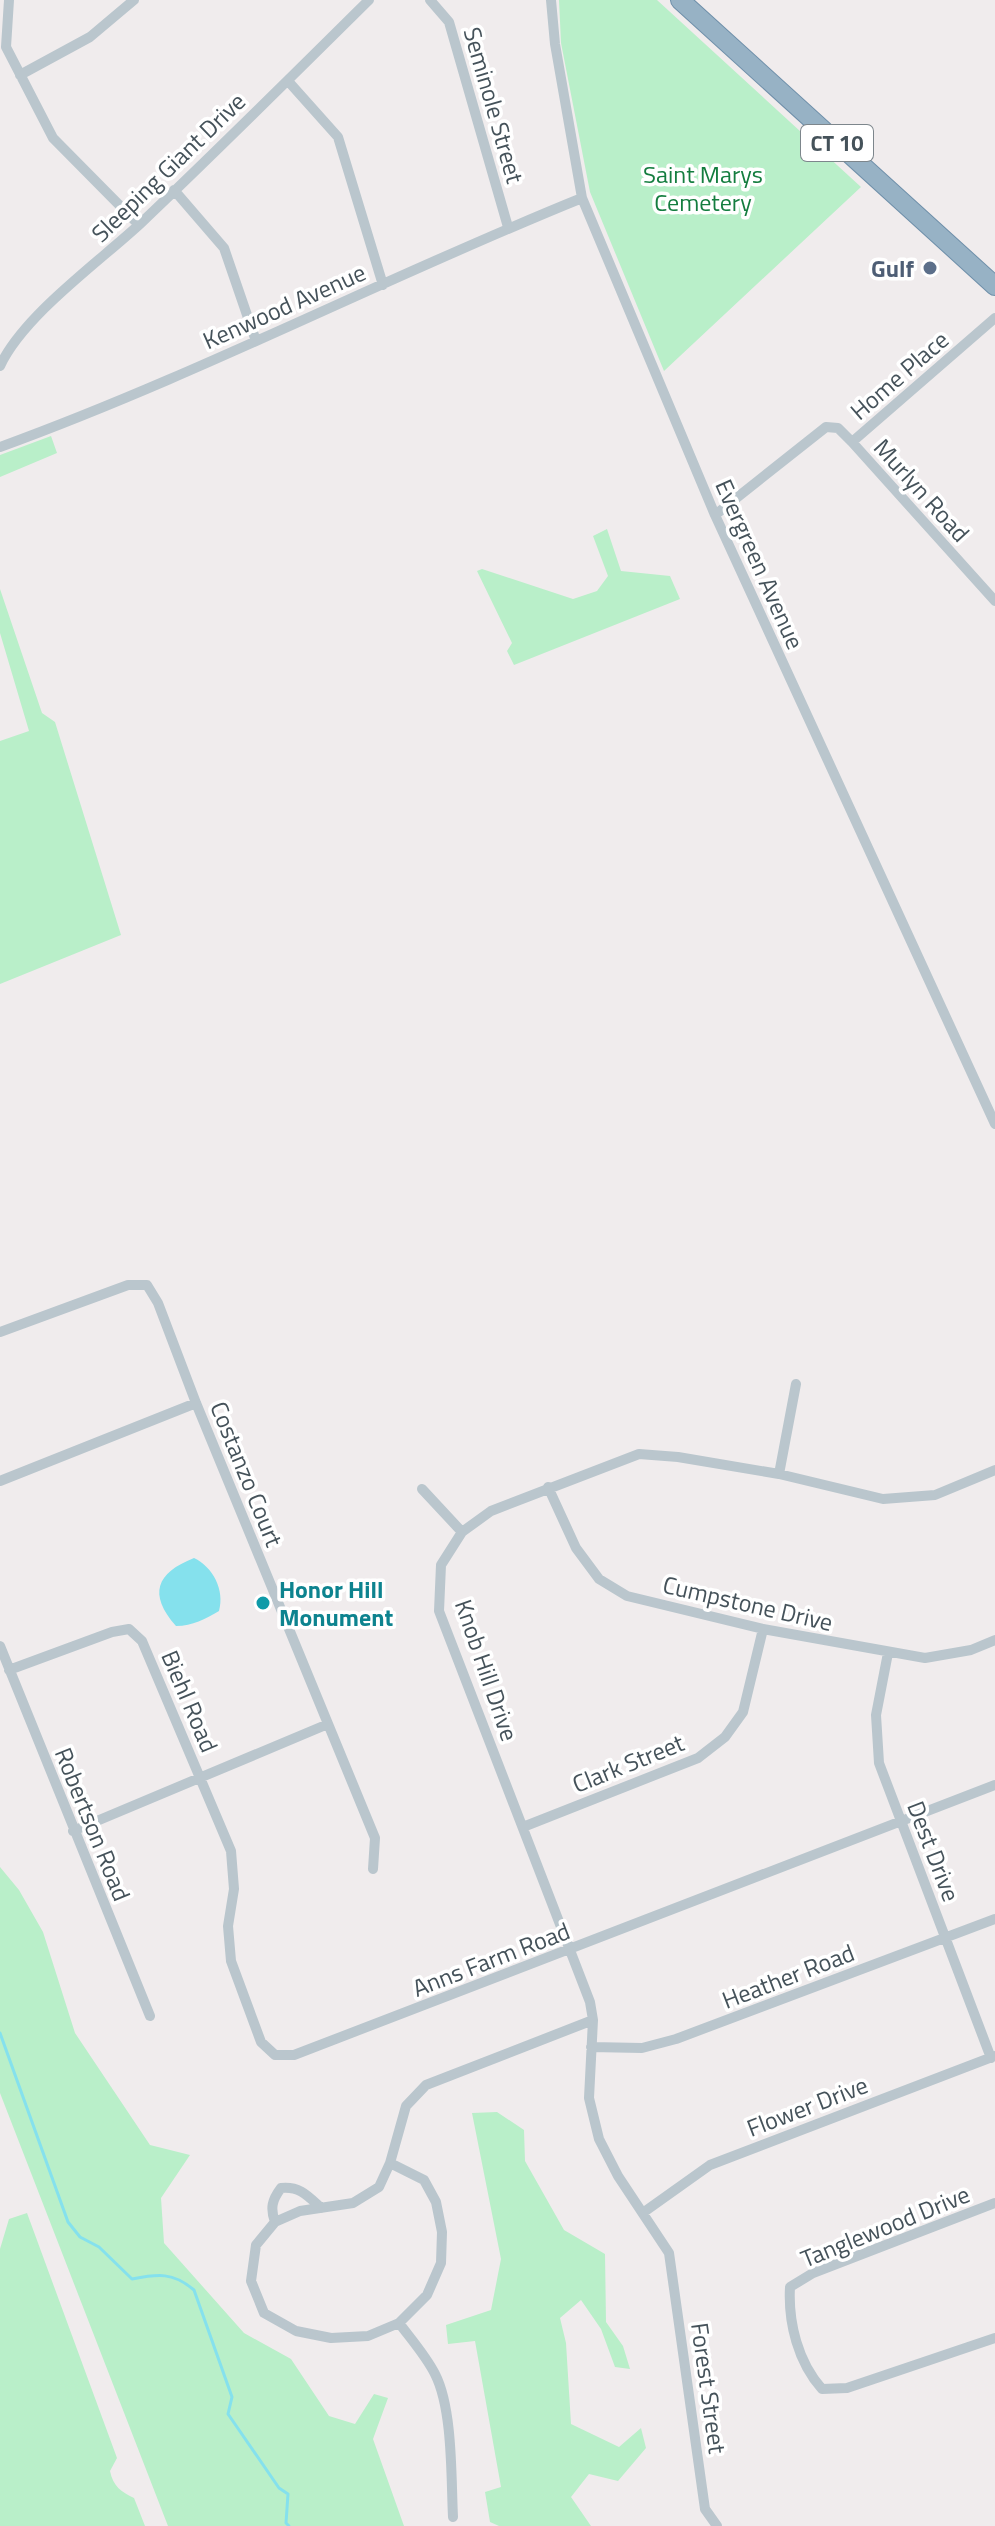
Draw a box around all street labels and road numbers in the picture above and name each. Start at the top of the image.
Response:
street label: Seminole Street [455,23,534,188]
street label: Sleeping Giant Drive [83,84,253,250]
road number: CT 10 [801,125,873,161]
street label: Kenwood Avenue [197,254,371,358]
street label: Home Place [842,322,956,428]
street label: Murlyn Road [866,430,978,550]
street label: Evergreen Avenue [706,473,814,655]
street label: Costanzo Court [202,1396,293,1553]
street label: Cumpstone Drive [660,1566,836,1640]
street label: Knob Hill Drive [446,1594,528,1746]
street label: Biehl Road [152,1644,228,1758]
street label: Clark Street [567,1724,690,1802]
street label: Robertson Road [46,1742,140,1906]
street label: Dest Drive [898,1796,970,1906]
street label: Anns Farm Road [407,1912,575,2006]
street label: Heather Road [717,1934,859,2018]
street label: Flower Drive [741,2066,873,2146]
street label: Tanglewood Drive [795,2176,975,2276]
street label: Forest Street [682,2320,736,2456]

